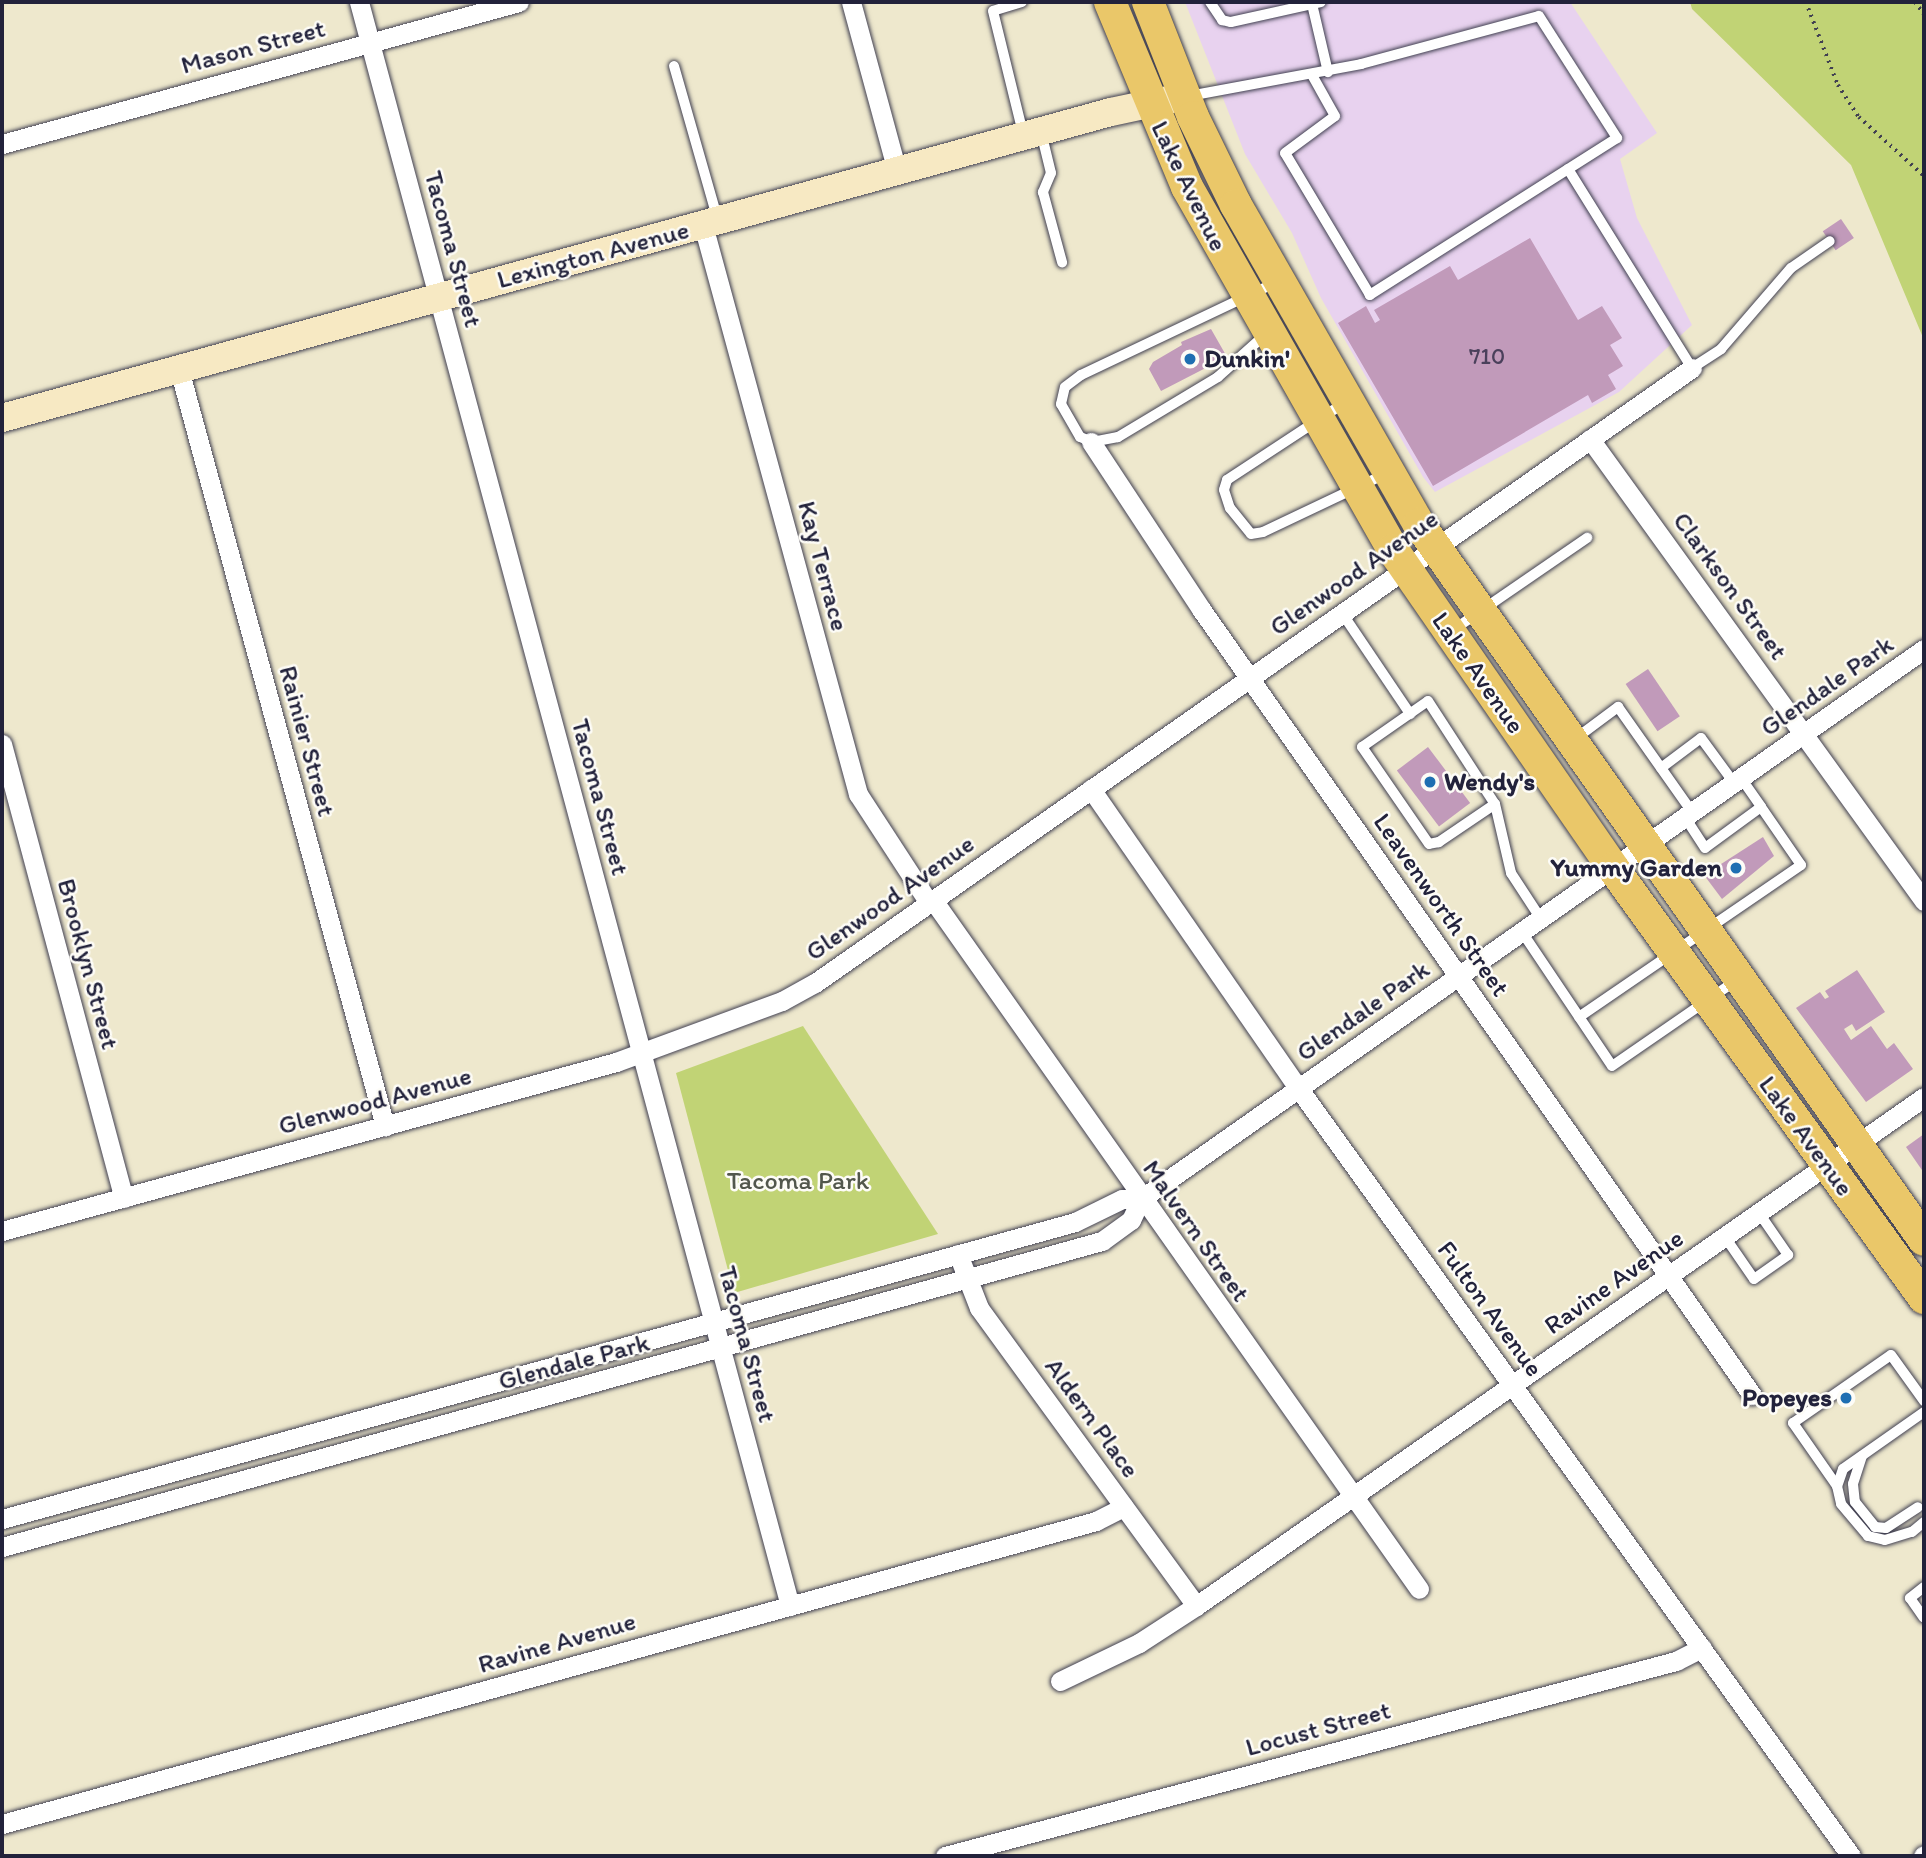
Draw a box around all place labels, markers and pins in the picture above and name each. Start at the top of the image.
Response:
place label: Dunkin' [1204,343,1290,375]
marker: Dunkin' [1182,351,1198,367]
place label: Wendy's [1444,766,1535,798]
marker: Wendy's [1422,774,1438,790]
place label: Yummy Garden [1550,852,1722,884]
marker: Yummy Garden [1728,860,1744,876]
place label: Popeyes [1742,1382,1832,1414]
marker: Popeyes [1838,1390,1854,1406]

